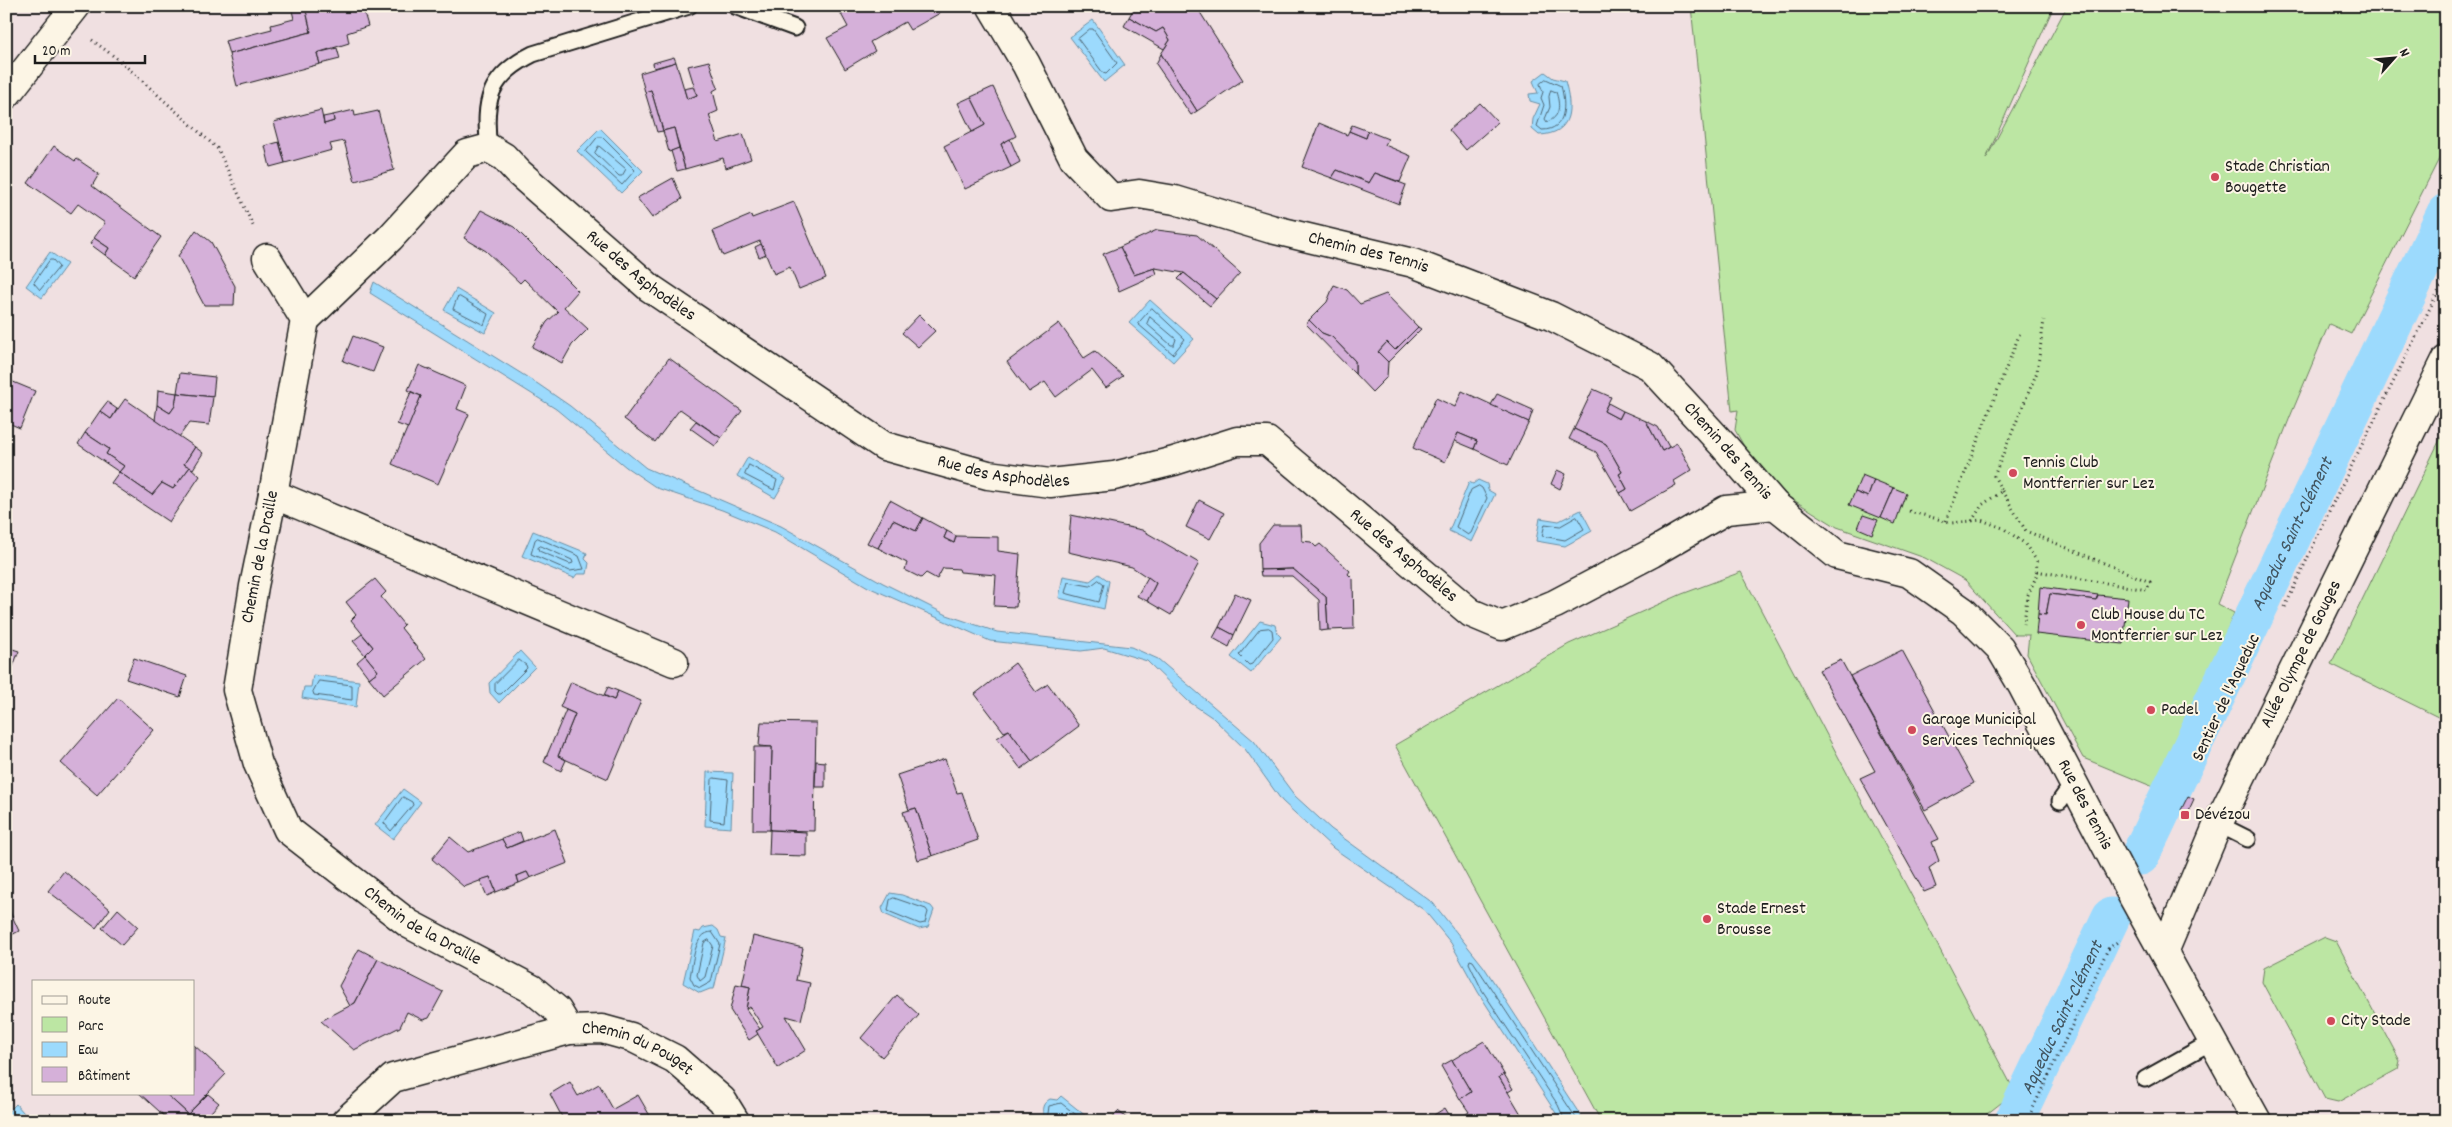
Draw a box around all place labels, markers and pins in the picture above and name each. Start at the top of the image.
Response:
place label: Stade Christian Bougette [2225,155,2330,201]
marker: Stade Christian Bougette [2209,171,2221,183]
place label: Tennis Club Montferrier sur Lez [2023,451,2155,497]
marker: Tennis Club Montferrier sur Lez [2007,467,2019,479]
place label: Club House du TC Montferrier sur Lez [2091,603,2223,649]
marker: Club House du TC Montferrier sur Lez [2075,619,2087,631]
place label: Padel [2161,698,2199,723]
marker: Padel [2145,704,2157,716]
place label: Garage Municipal Services Techniques [1922,708,2056,754]
marker: Garage Municipal Services Techniques [1906,724,1918,736]
place label: Dévézou [2195,803,2250,828]
marker: Dévézou [2179,809,2191,821]
place label: Stade Ernest Brousse [1717,897,1806,943]
marker: Stade Ernest Brousse [1701,913,1713,925]
place label: City Stade [2341,1009,2411,1034]
marker: City Stade [2325,1015,2337,1027]

